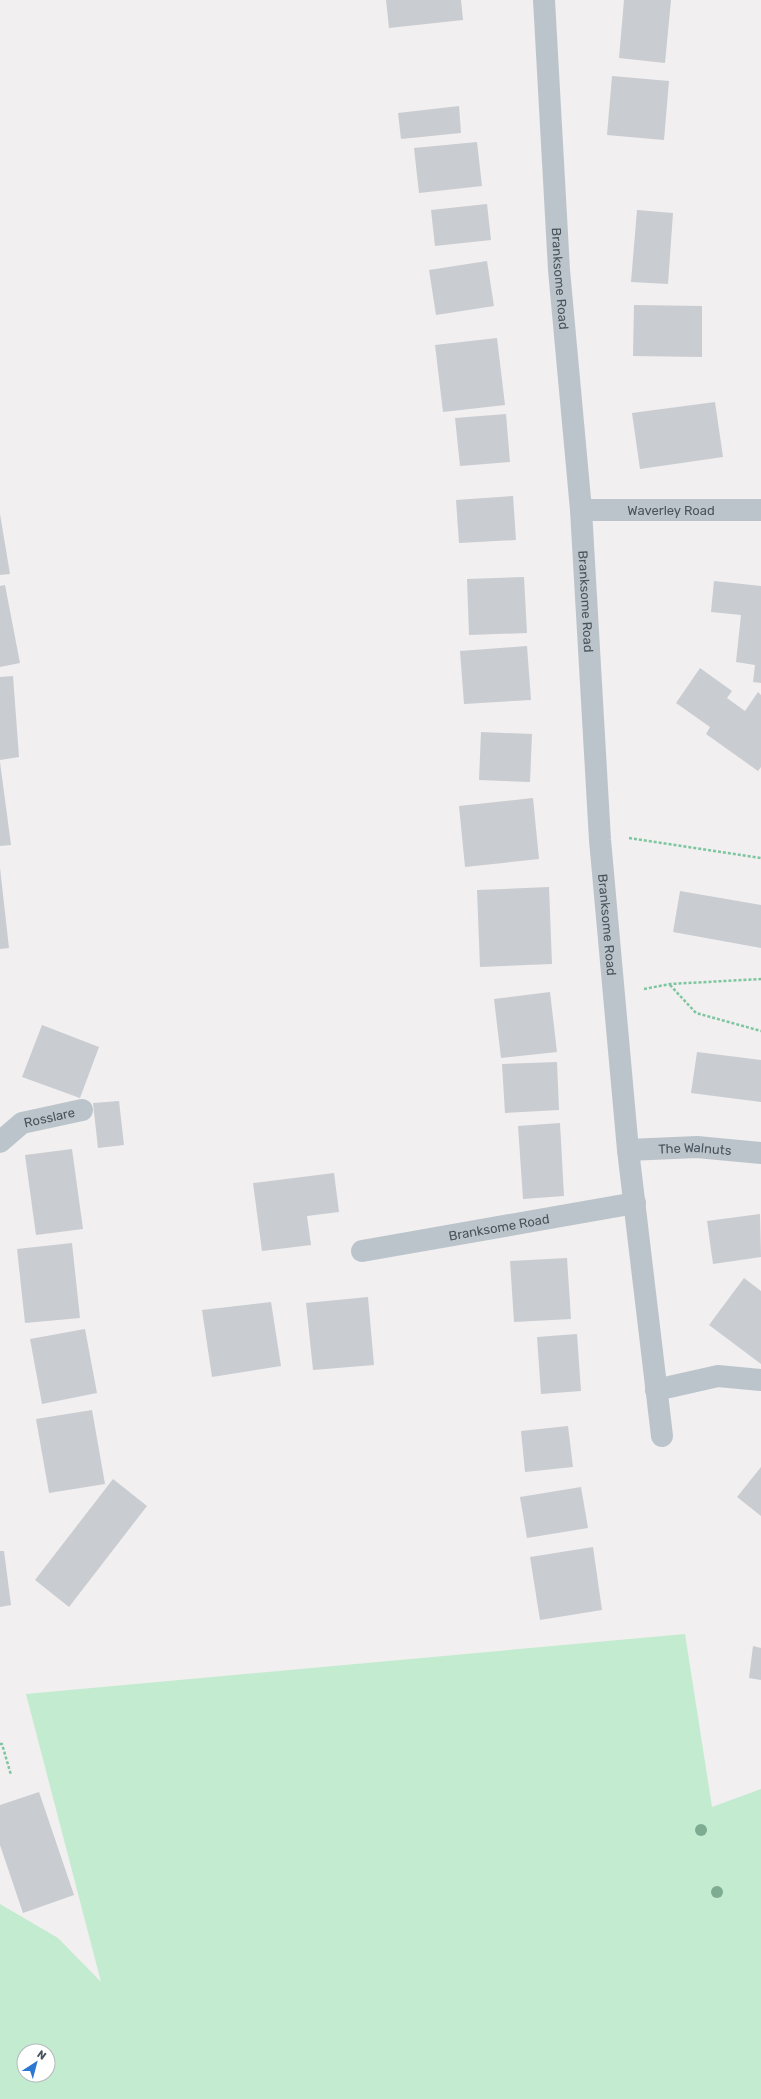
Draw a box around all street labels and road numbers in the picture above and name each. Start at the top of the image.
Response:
street label: Branksome Road [549,227,571,330]
street label: Waverley Road [627,503,715,518]
street label: Branksome Road [575,550,596,653]
street label: Branksome Road [595,873,619,976]
street label: Rosslare [23,1105,76,1130]
street label: The Walnuts [658,1140,732,1158]
street label: Branksome Road [447,1211,551,1244]

